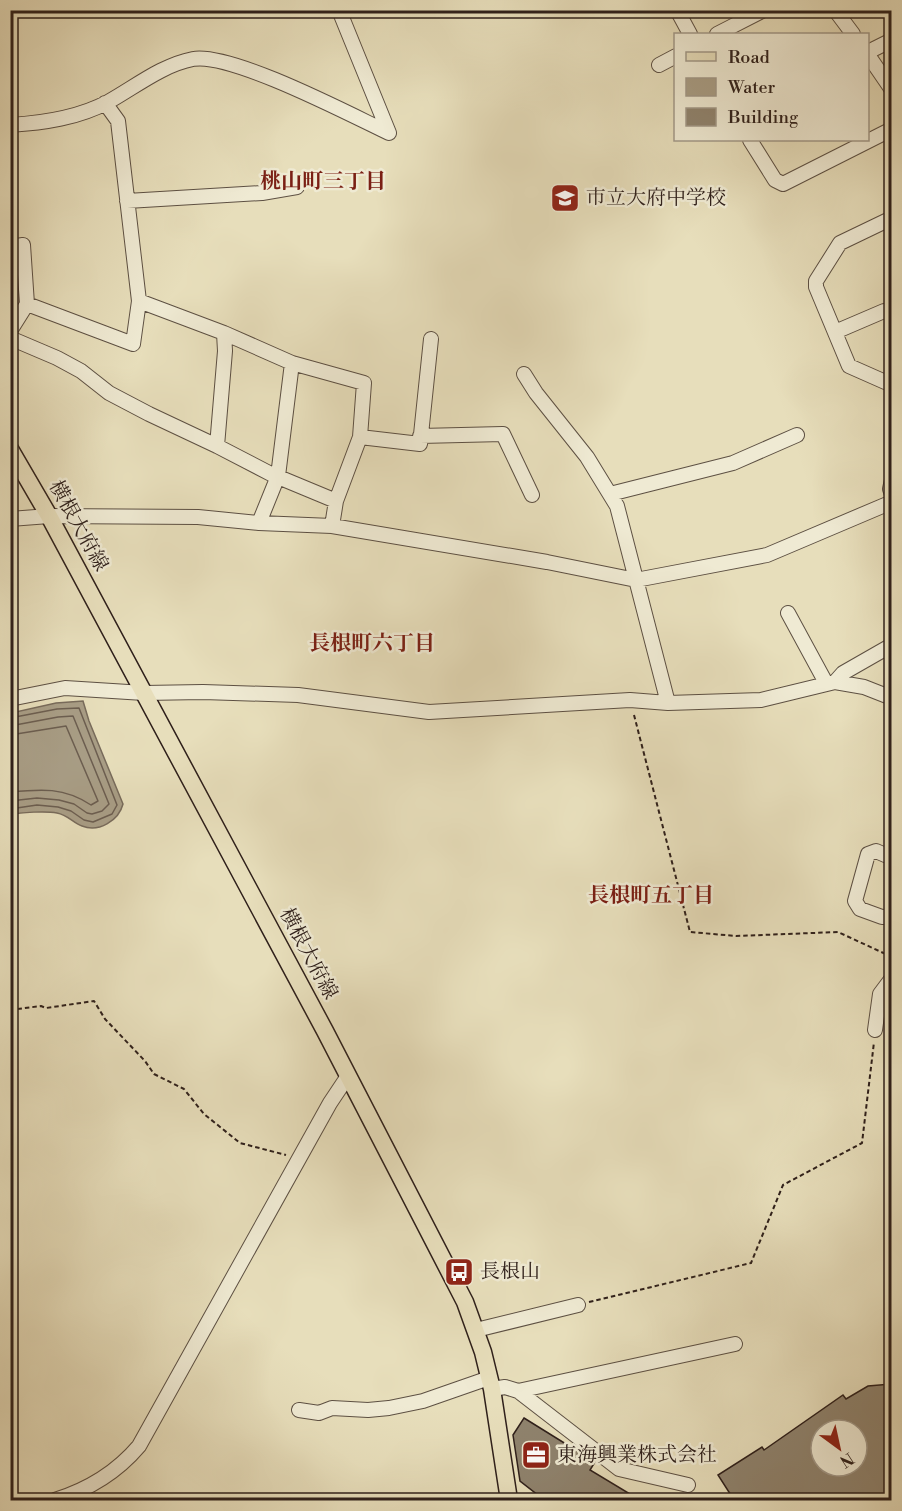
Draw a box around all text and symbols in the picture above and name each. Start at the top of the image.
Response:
legend [674,33,869,141]
text: Road [728,46,771,69]
text: Water [727,76,776,99]
text: Building [727,106,799,129]
district label: 桃山町三丁目 [260,169,386,195]
school or university icon: 市立大府中学校 [549,182,581,214]
place label: 市立大府中学校 [586,186,726,211]
street label: 横根大府線 [43,476,113,576]
district label: 長根町六丁目 [309,631,435,657]
district label: 長根町五丁目 [588,883,714,909]
street label: 横根大府線 [273,904,343,1004]
bus stop icon: 長根山 [443,1256,475,1288]
place label: 長根山 [480,1260,540,1285]
north arrow [809,1418,869,1478]
office icon: 東海興業株式会社 [520,1439,552,1471]
place label: 東海興業株式会社 [557,1443,717,1468]
text: N [836,1448,857,1472]

